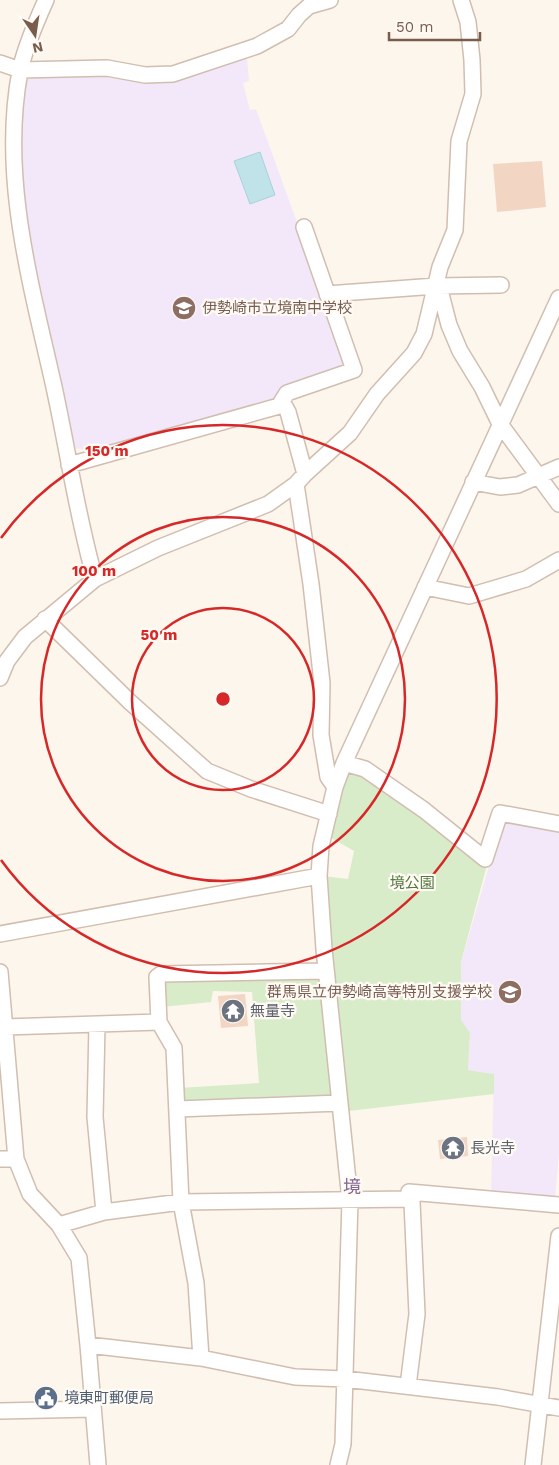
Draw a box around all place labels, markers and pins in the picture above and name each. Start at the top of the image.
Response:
school or university icon: 伊勢崎市立境南中学校 [171,295,197,321]
place label: 伊勢崎市立境南中学校 [202,299,352,317]
centre of rings [214,690,232,708]
school or university icon: 群馬県立伊勢崎高等特別支援学校 [497,979,523,1005]
place label: 群馬県立伊勢崎高等特別支援学校 [267,983,492,1001]
temple icon: 無量寺 [220,998,246,1024]
place label: 無量寺 [250,1002,295,1020]
temple icon: 長光寺 [440,1135,466,1161]
place label: 長光寺 [470,1139,515,1157]
public building icon: 境東町郵便局 [33,1385,59,1411]
place label: 境東町郵便局 [64,1389,154,1407]

